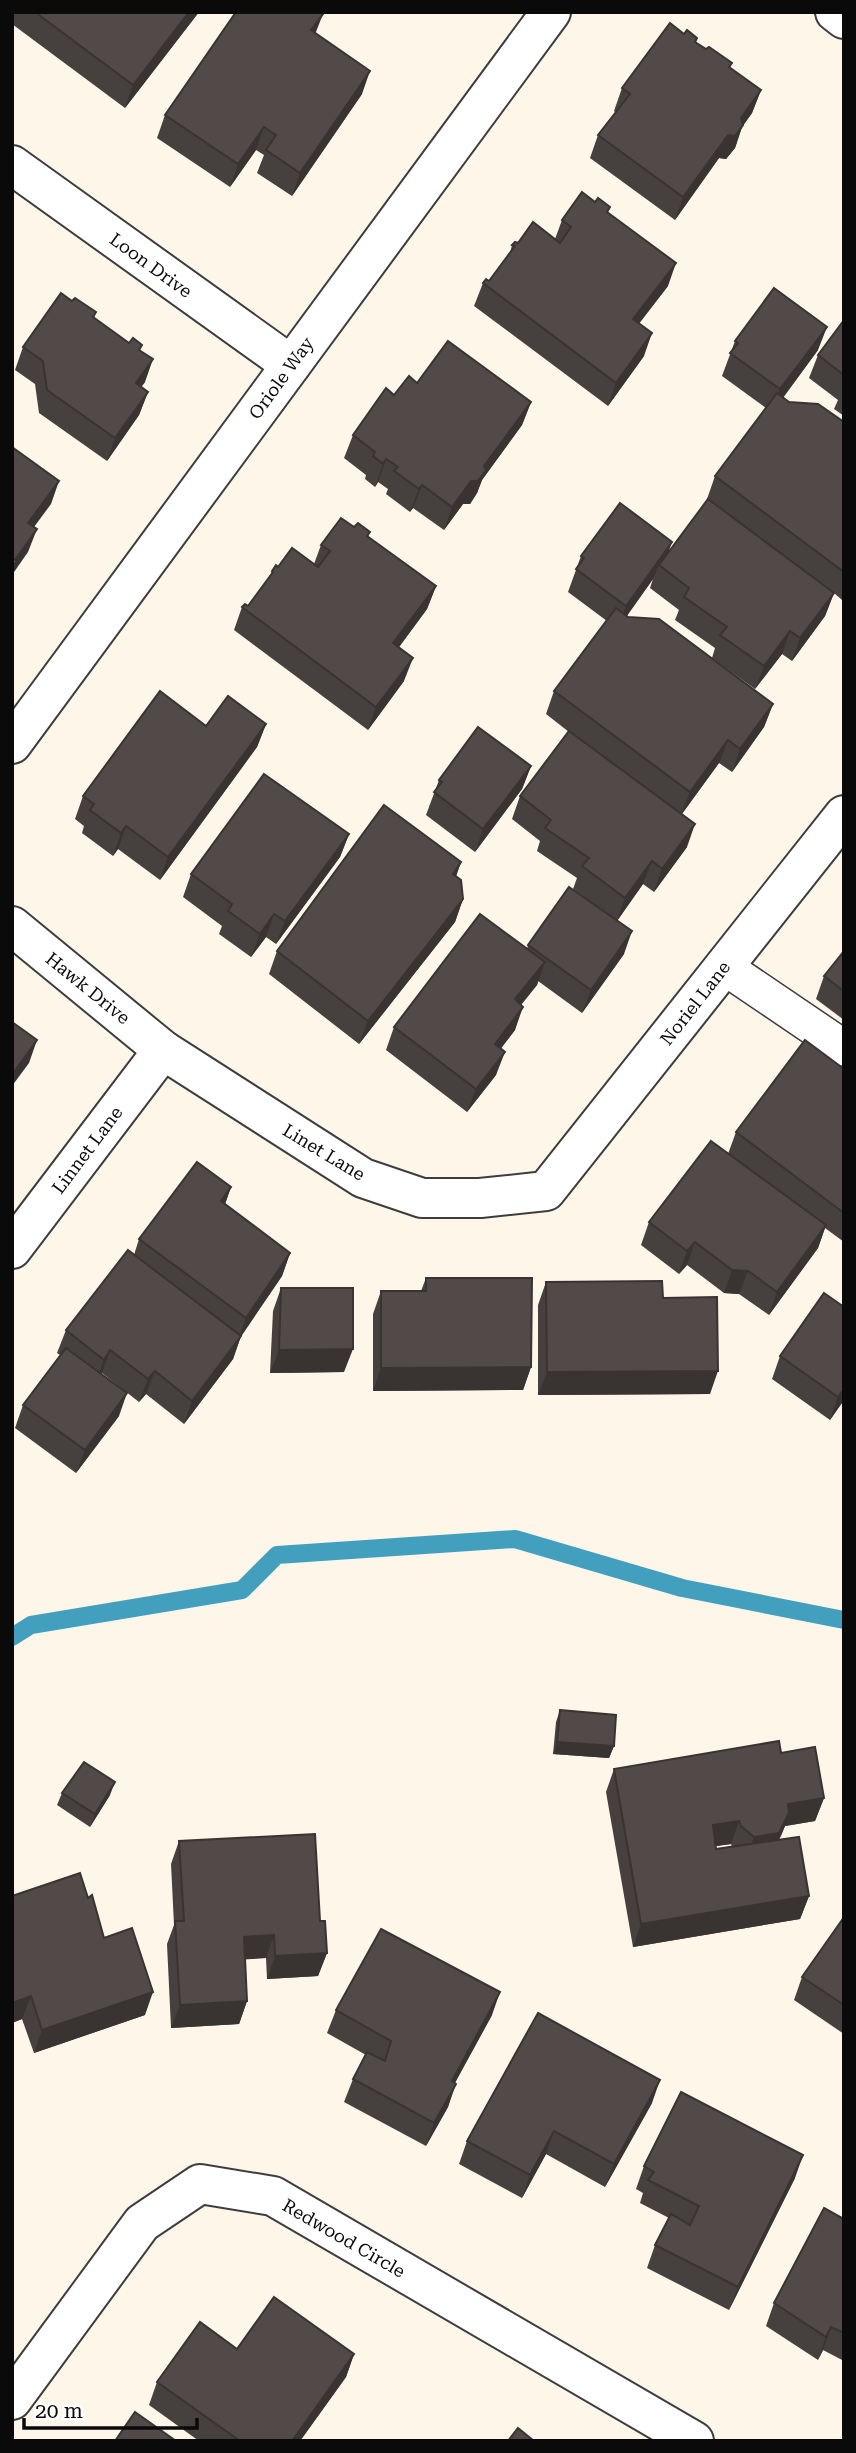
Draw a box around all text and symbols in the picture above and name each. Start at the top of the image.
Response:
street label: Loon Drive [106,228,196,302]
street label: Oriole Way [244,333,318,423]
street label: Hawk Drive [42,948,134,1028]
street label: Noriel Lane [656,957,734,1049]
street label: Linnet Lane [47,1102,127,1198]
street label: Linet Lane [279,1119,369,1185]
street label: Redwood Circle [279,2194,409,2282]
scale bar [24,2386,198,2430]
text: 20 m [35,2399,83,2423]

